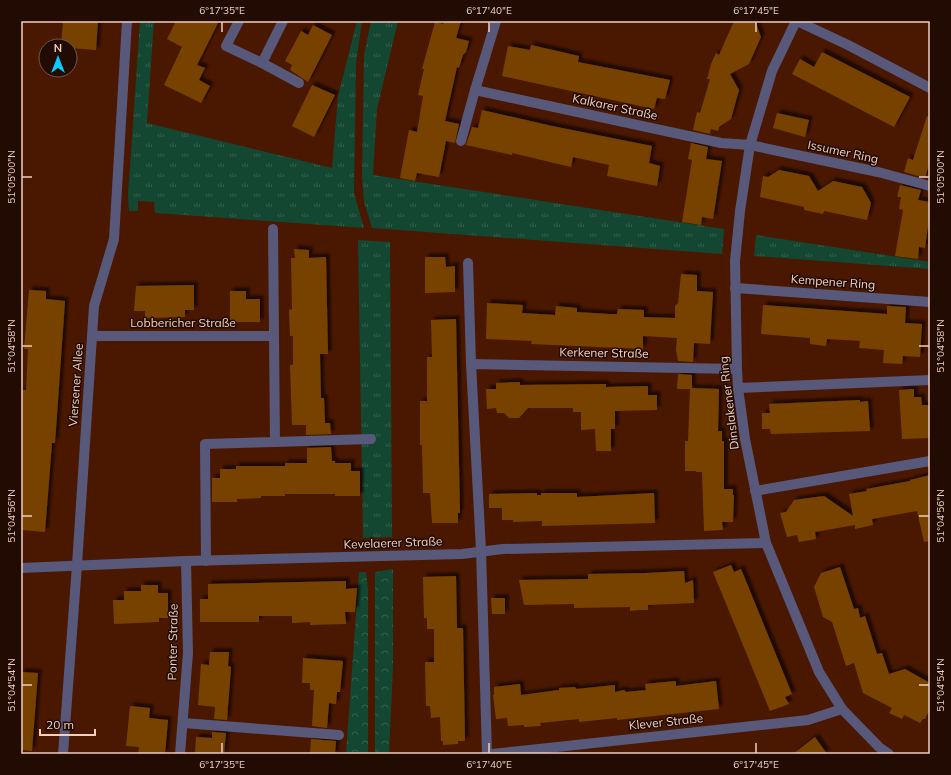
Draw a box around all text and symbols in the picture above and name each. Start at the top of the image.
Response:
text: 6°17'35"E [199,4,245,17]
text: 6°17'40"E [466,4,512,17]
text: 6°17'45"E [733,4,779,17]
north arrow [38,38,78,78]
text: N [54,41,62,55]
street label: Kalkarer Straße [571,90,659,123]
street label: Issumer Ring [806,137,880,166]
text: 51°05'00"N [5,150,18,204]
text: 51°05'00"N [934,150,947,204]
street label: Kempener Ring [790,271,876,292]
street label: Lobbericher Straße [130,315,236,330]
text: 51°04'58"N [5,319,18,373]
text: 51°04'58"N [934,319,947,373]
street label: Viersener Allee [65,343,86,427]
street label: Kerkener Straße [559,344,649,361]
street label: Dinslakener Ring [715,356,742,451]
text: 51°04'56"N [5,489,18,543]
text: 51°04'56"N [934,489,947,543]
street label: Kevelaerer Straße [343,533,443,552]
street label: Ponter Straße [164,603,181,681]
text: 51°04'54"N [5,658,18,712]
text: 51°04'54"N [934,658,947,712]
street label: Klever Straße [628,710,704,733]
scale bar [40,711,95,737]
text: 20 m [46,717,74,732]
text: 6°17'35"E [199,758,245,771]
text: 6°17'40"E [466,758,512,771]
text: 6°17'45"E [733,758,779,771]

